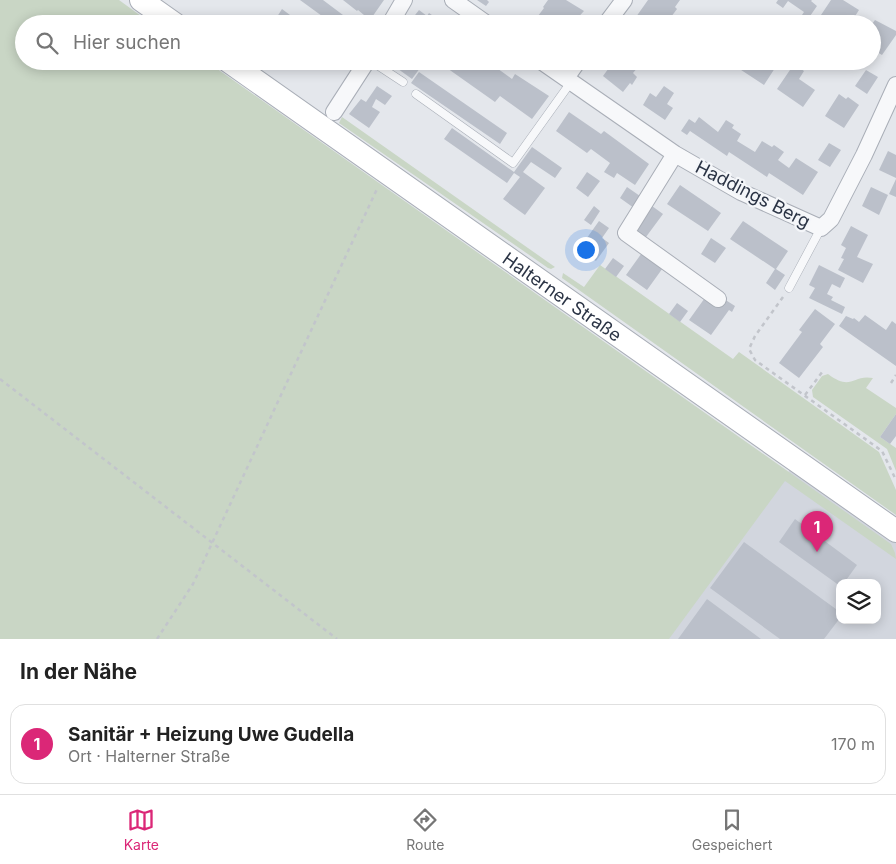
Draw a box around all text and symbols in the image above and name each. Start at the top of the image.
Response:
search box [15,15,881,70]
icon: search [33,29,61,57]
text: Hier suchen [73,31,181,54]
street label: Haddings Berg [692,156,814,232]
your location [573,237,599,263]
street label: Halterner Straße [499,247,626,345]
pin: 1 [801,511,833,552]
map controls [836,579,881,624]
button: layers [836,579,881,624]
text: In der Nähe [20,659,137,684]
text: Sanitär + Heizung Uwe Gudella [68,723,354,746]
text: 1 [34,734,40,754]
text: 170 m [831,734,875,754]
text: Ort · Halterner Straße [68,746,230,766]
tab: Karte [124,806,159,853]
tab: Route [406,806,444,853]
tab: Gespeichert [692,806,772,853]

